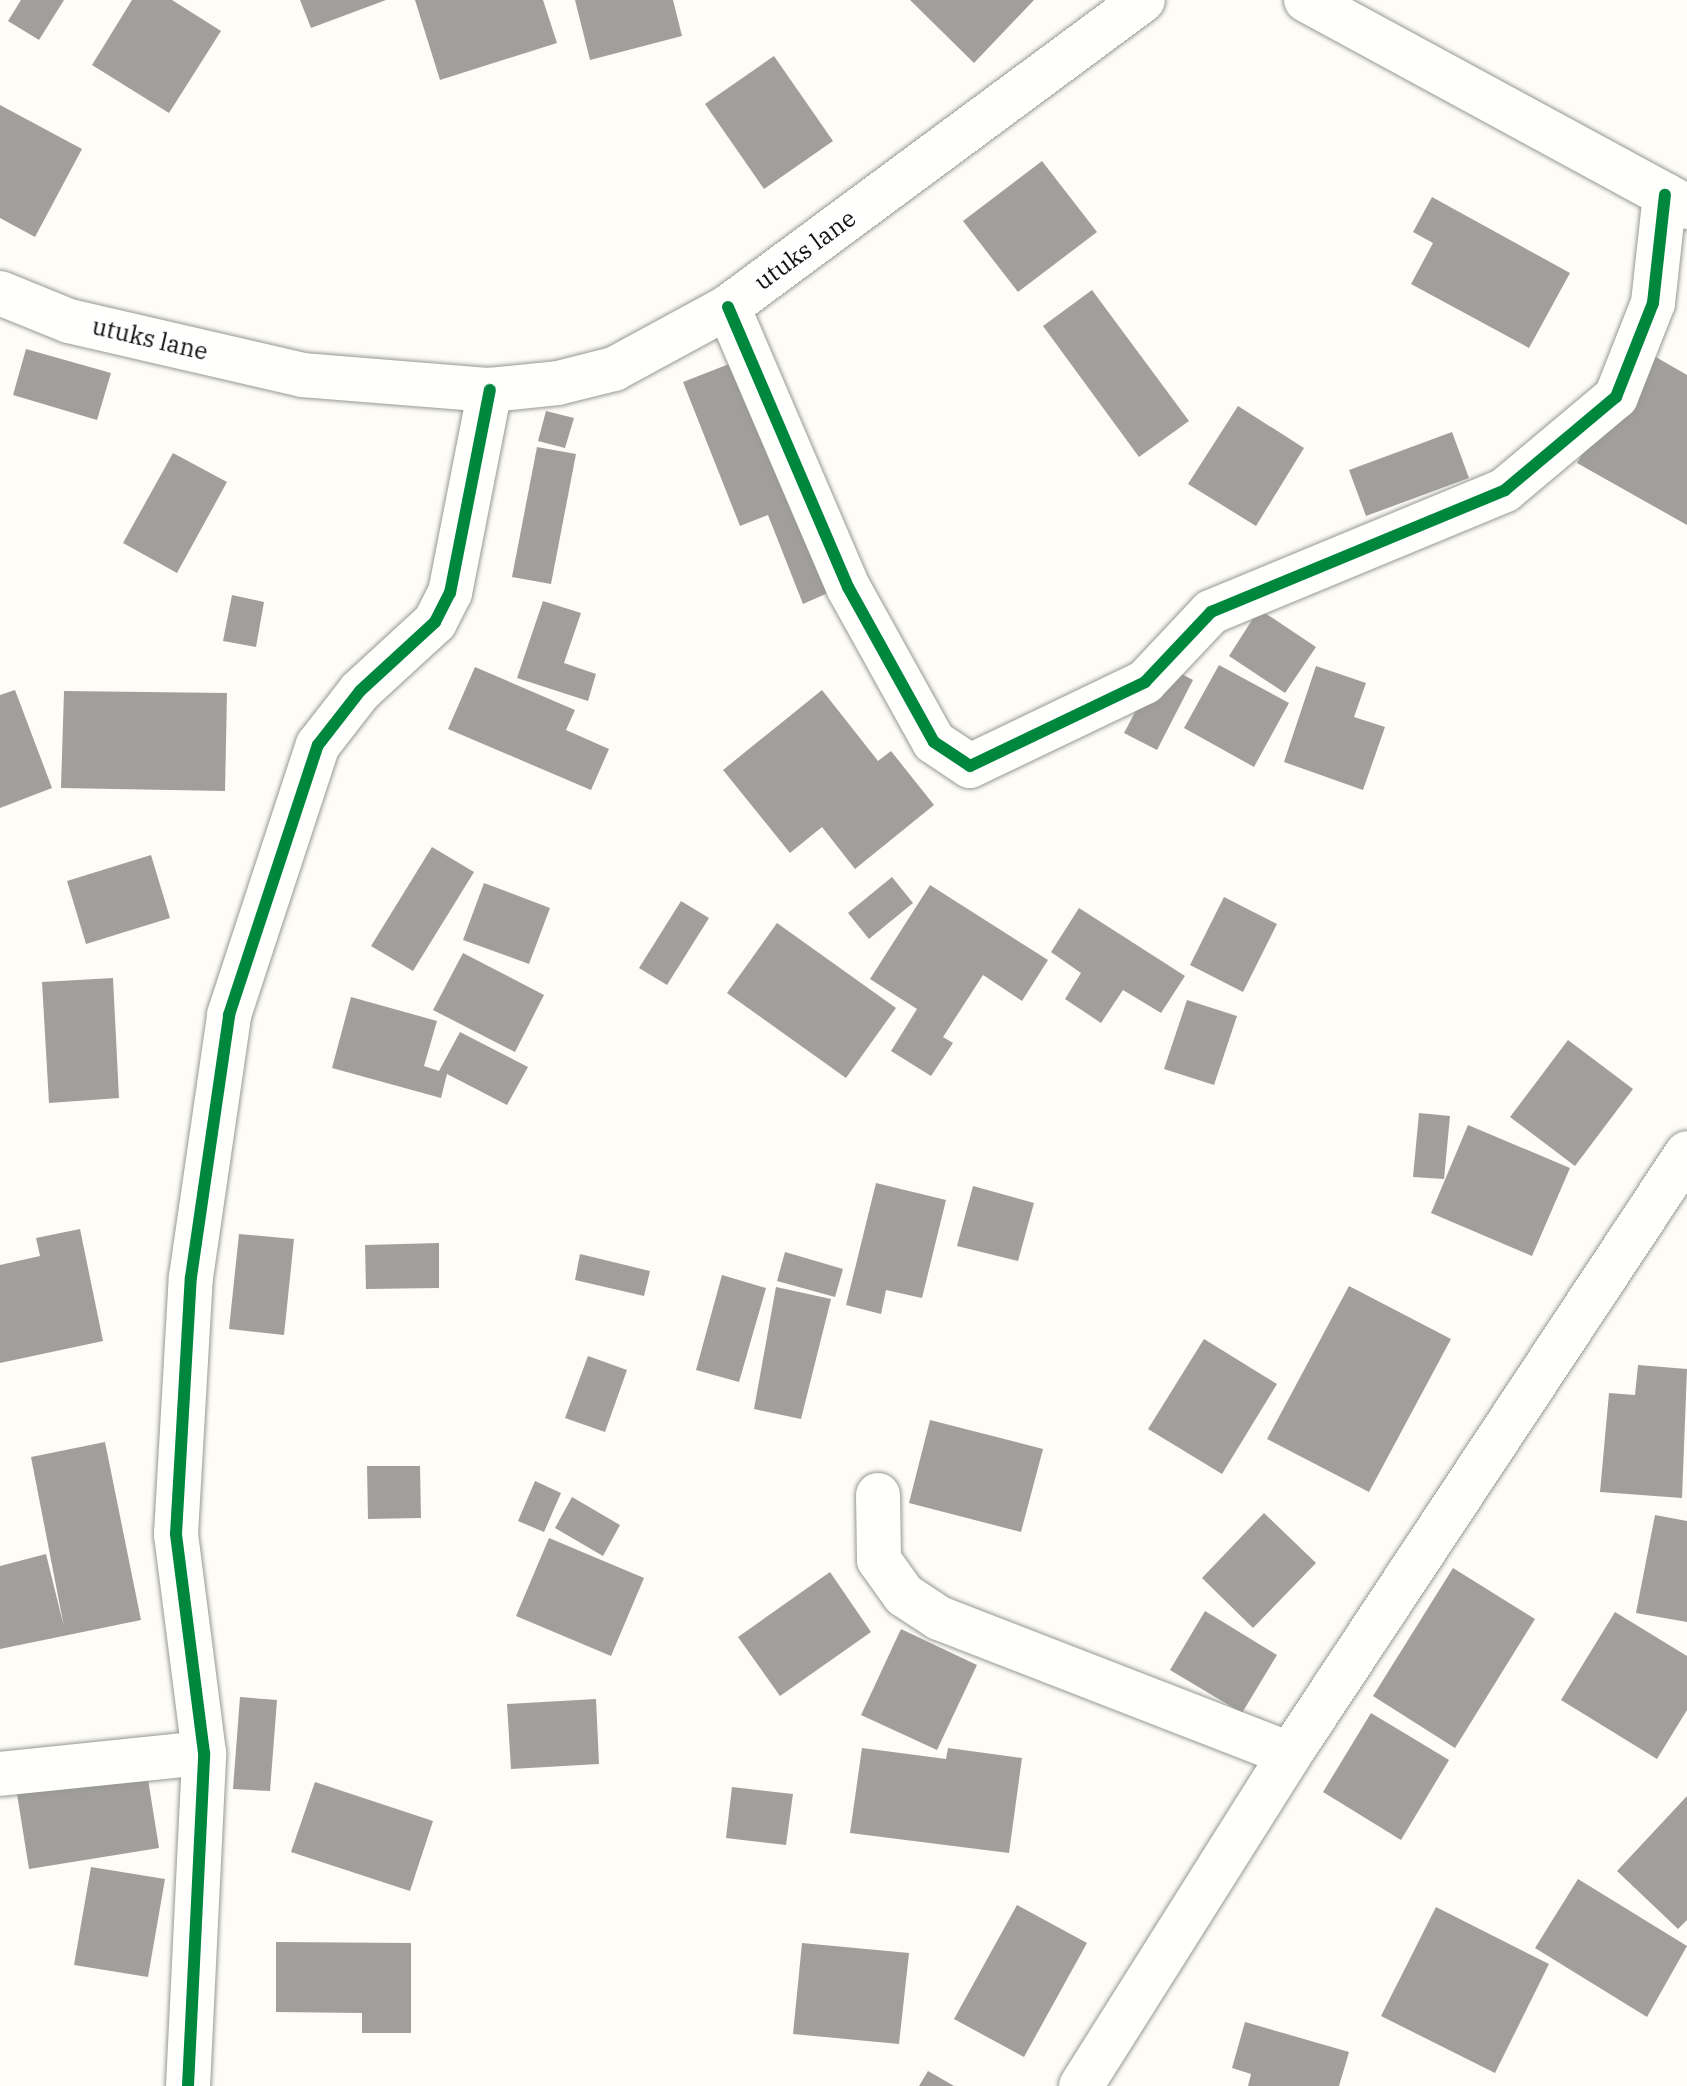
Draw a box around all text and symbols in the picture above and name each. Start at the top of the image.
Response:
street label: utuks lane [749,204,861,296]
street label: utuks lane [89,312,211,366]

